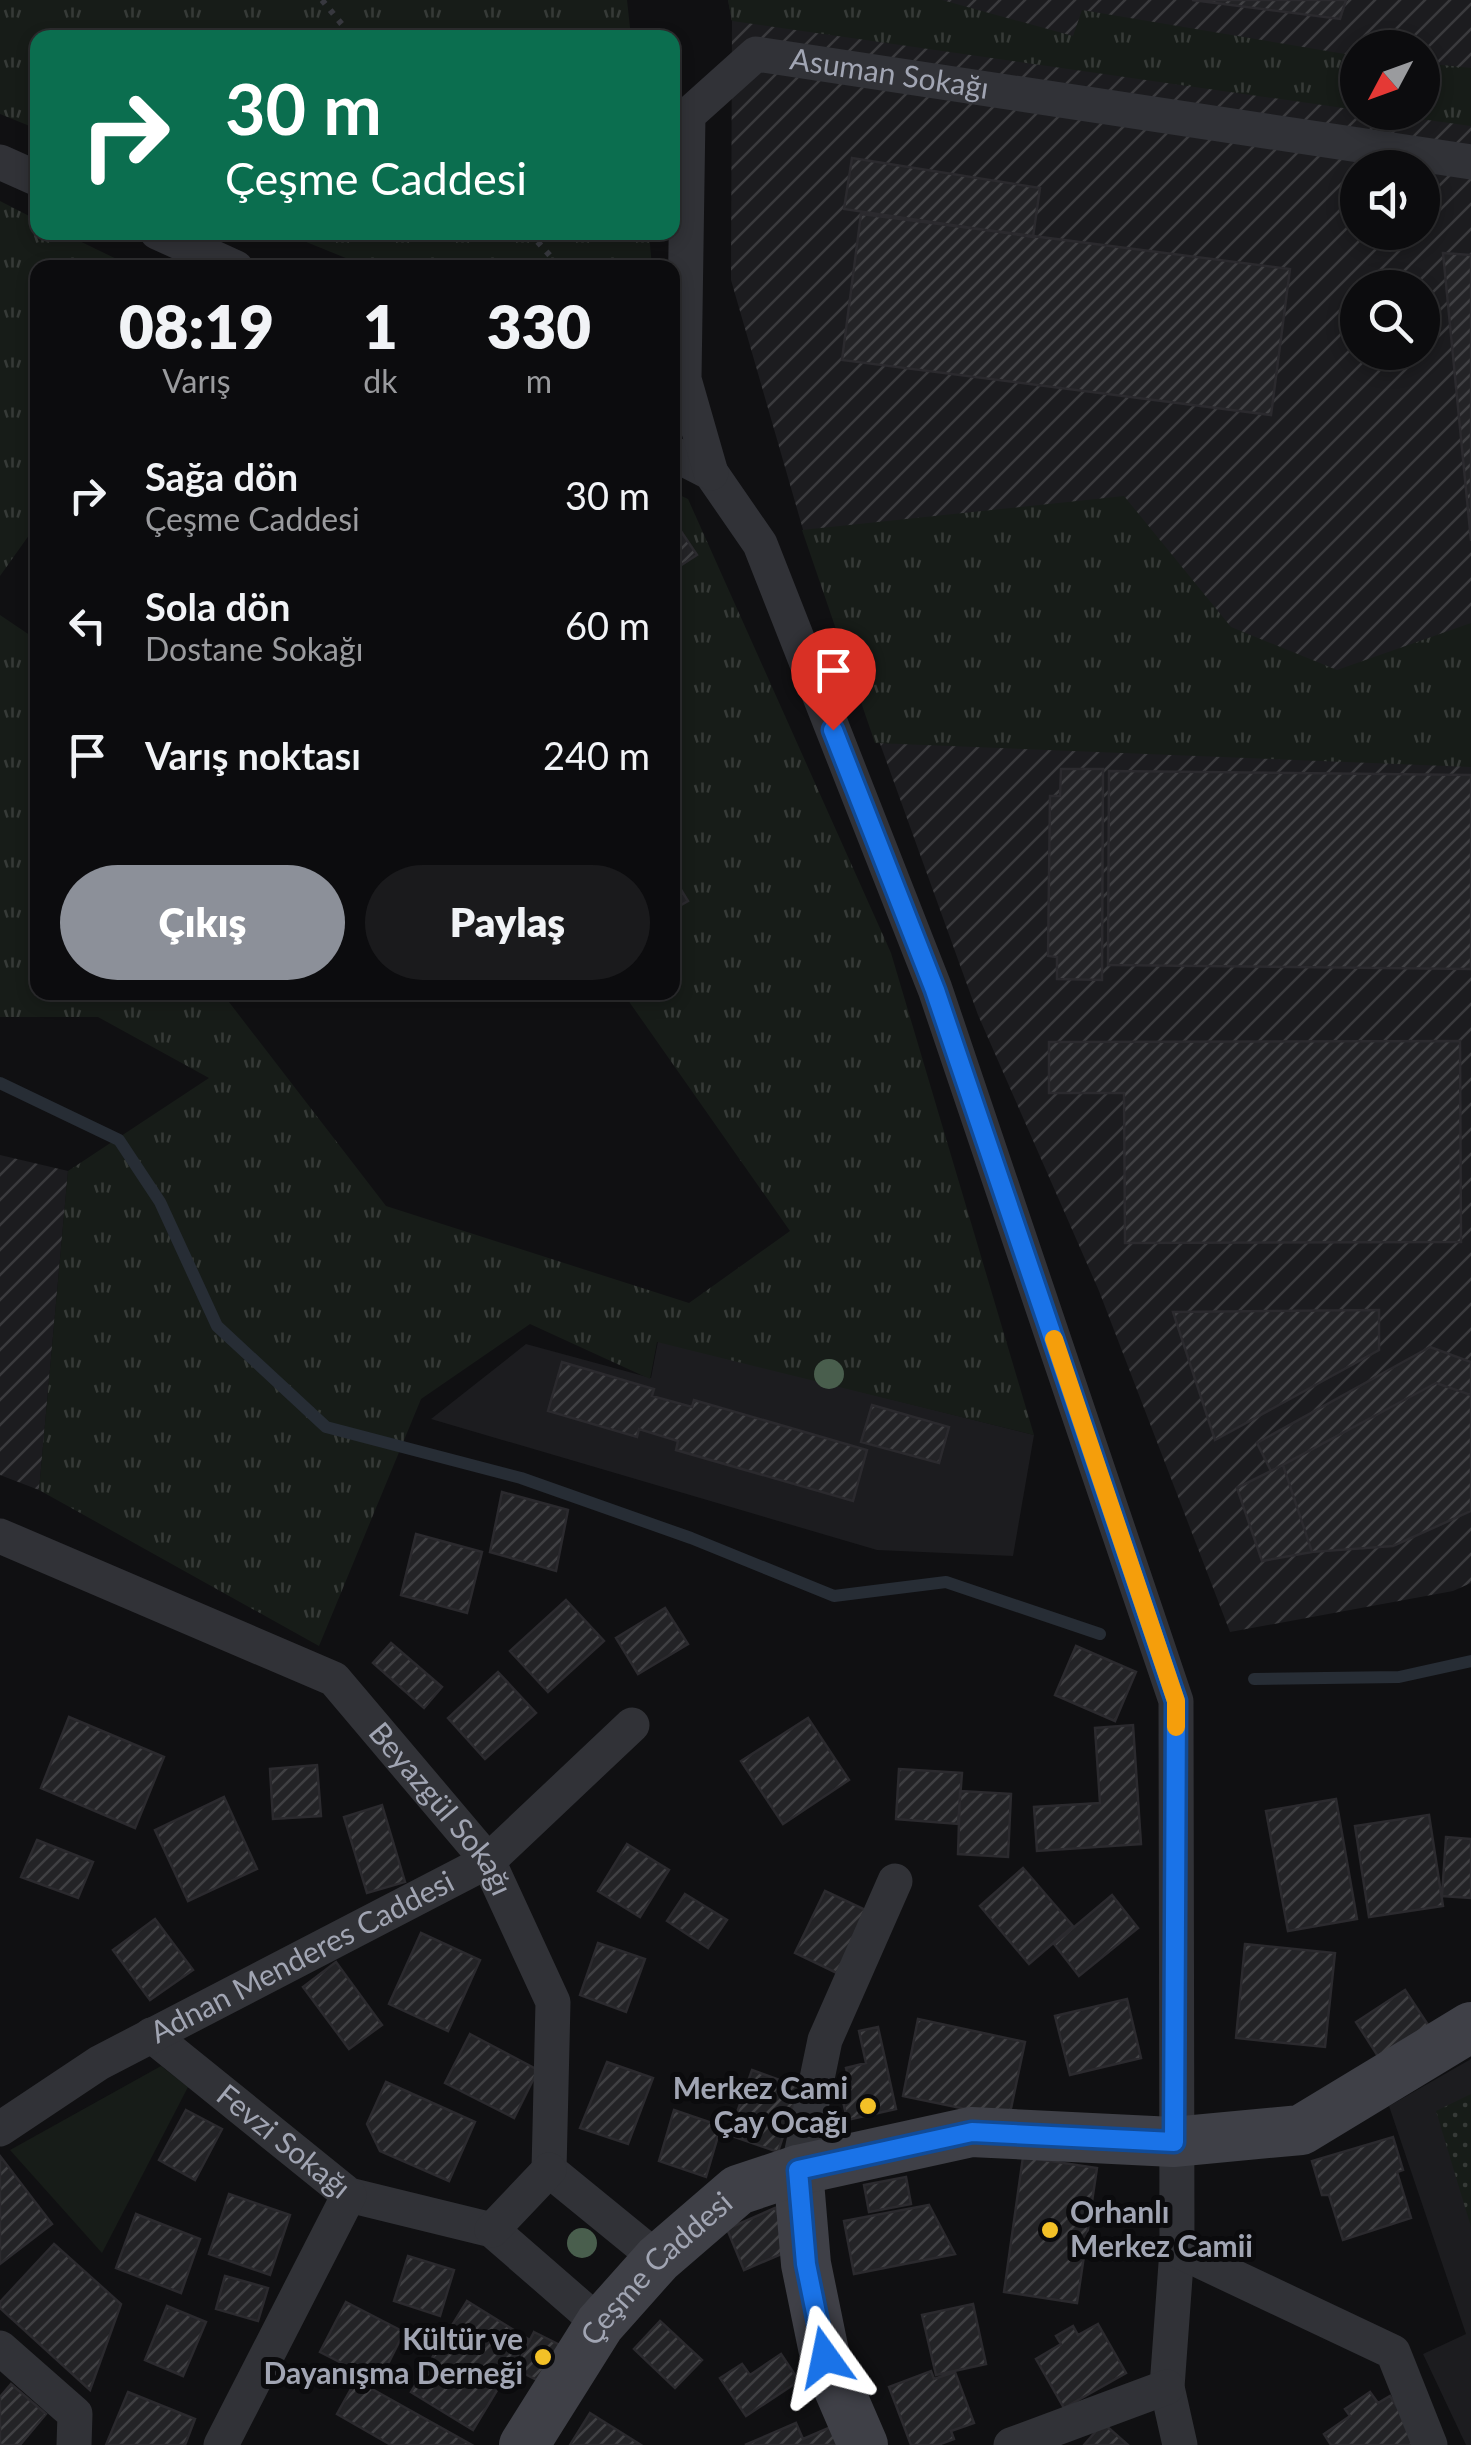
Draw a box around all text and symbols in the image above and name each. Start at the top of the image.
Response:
north arrow [1340,30,1440,130]
map controls [1340,30,1440,370]
street label: Asuman Sokağı [788,39,991,105]
text: 30 m [225,66,382,150]
icon: right [60,70,190,200]
button: sound [1340,150,1440,250]
text: Çeşme Caddesi [225,151,527,205]
button: search [1340,270,1440,370]
text: 08:19 [119,290,274,362]
text: 1 [363,290,398,362]
text: 330 [487,290,591,362]
text: Varış [162,361,231,400]
text: dk [363,361,397,400]
text: m [526,361,552,400]
text: Sağa dön [145,453,298,499]
icon: right [60,468,115,523]
text: 30 m [565,472,650,518]
text: Çeşme Caddesi [145,499,360,538]
text: Sola dön [145,583,290,629]
icon: left [60,598,115,653]
text: 60 m [565,602,650,648]
pin [791,628,876,731]
text: Dostane Sokağı [145,629,363,668]
icon: arrive [806,643,861,698]
icon: arrive [60,728,115,783]
text: Varış noktası [145,732,361,778]
text: 240 m [543,732,650,778]
button: Çıkış [60,865,345,980]
button: Paylaş [365,865,650,980]
street label: Beyazgül Sokağı [362,1714,521,1900]
street label: Adnan Menderes Caddesi [143,1862,459,2049]
place label: Merkez Cami Çay Ocağı [673,2069,848,2139]
street label: Fevzi Sokağı [210,2076,359,2205]
marker: Merkez Cami Çay Ocağı [857,2095,879,2117]
street label: Çeşme Caddesi [572,2183,739,2351]
place label: Orhanlı Merkez Camii [1070,2193,1253,2263]
marker: Orhanlı Merkez Camii [1039,2219,1061,2241]
position arrow [773,2305,877,2409]
place label: Kültür ve Dayanışma Derneği [263,2320,523,2390]
marker: Kültür ve Dayanışma Derneği [532,2346,554,2368]

